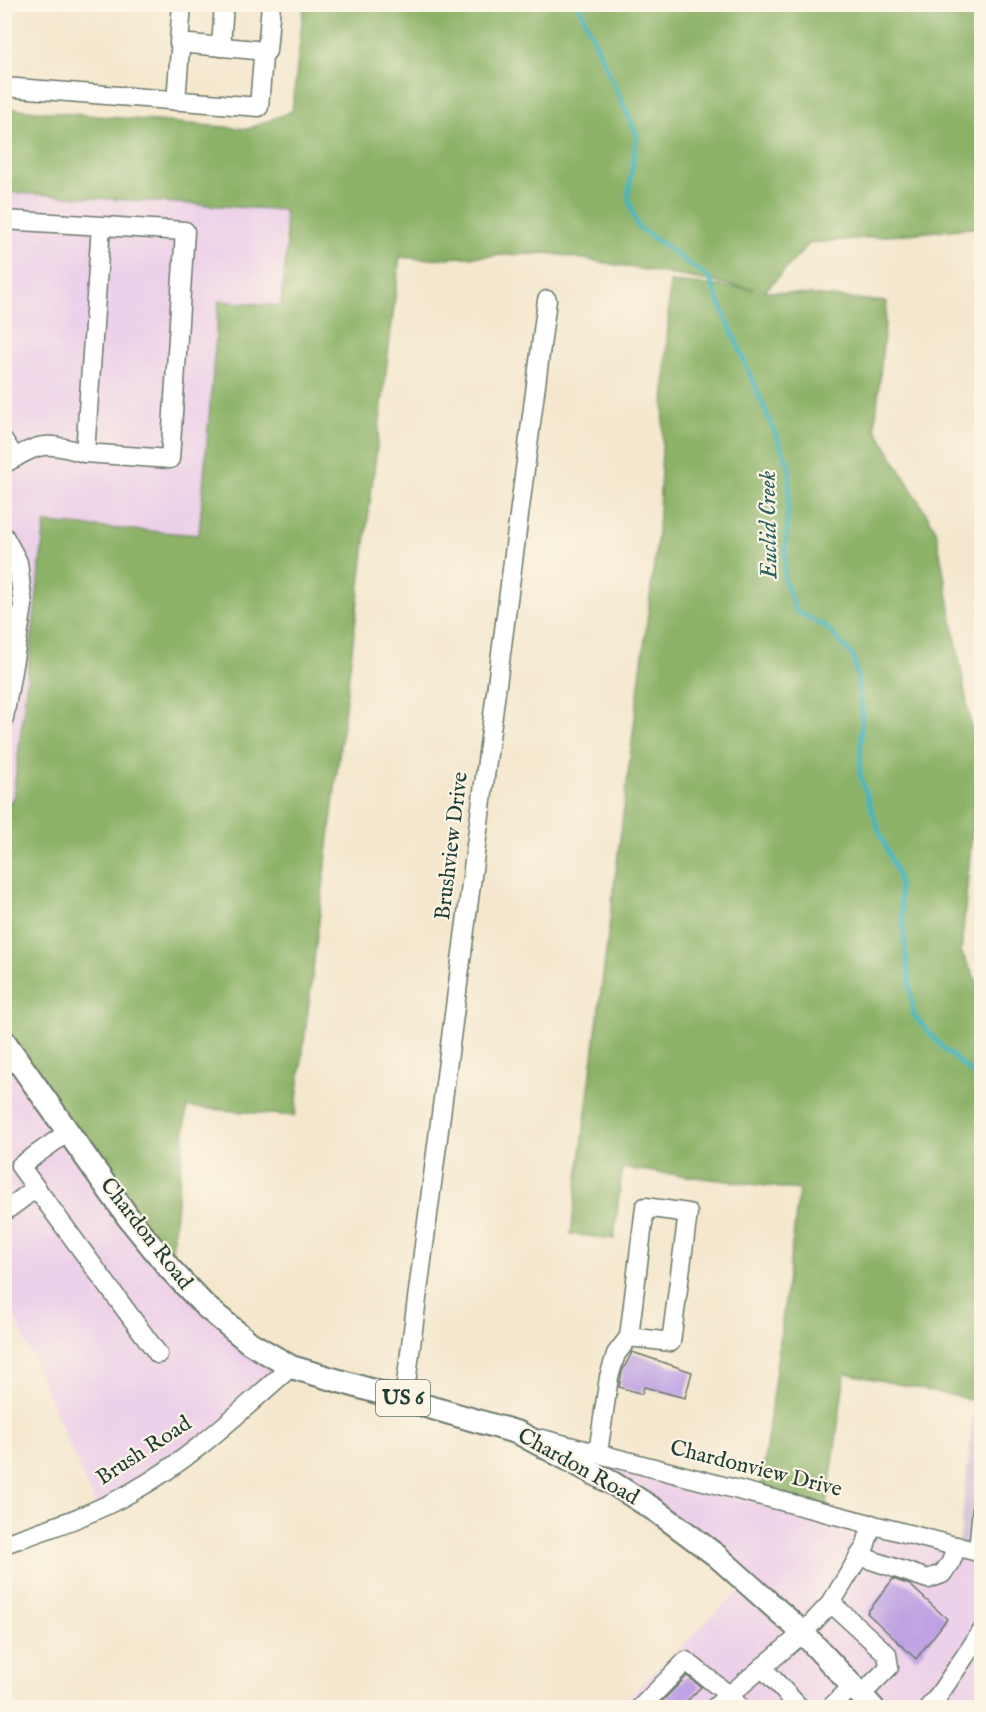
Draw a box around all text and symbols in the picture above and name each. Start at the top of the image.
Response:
water label: Euclid Creek [753,470,785,580]
street label: Brushview Drive [429,770,475,922]
street label: Chardon Road [93,1172,199,1296]
road number: US 6 [376,1380,430,1416]
street label: Brush Road [91,1410,197,1492]
street label: Chardon Road [512,1422,644,1512]
street label: Chardonview Drive [667,1434,845,1504]

